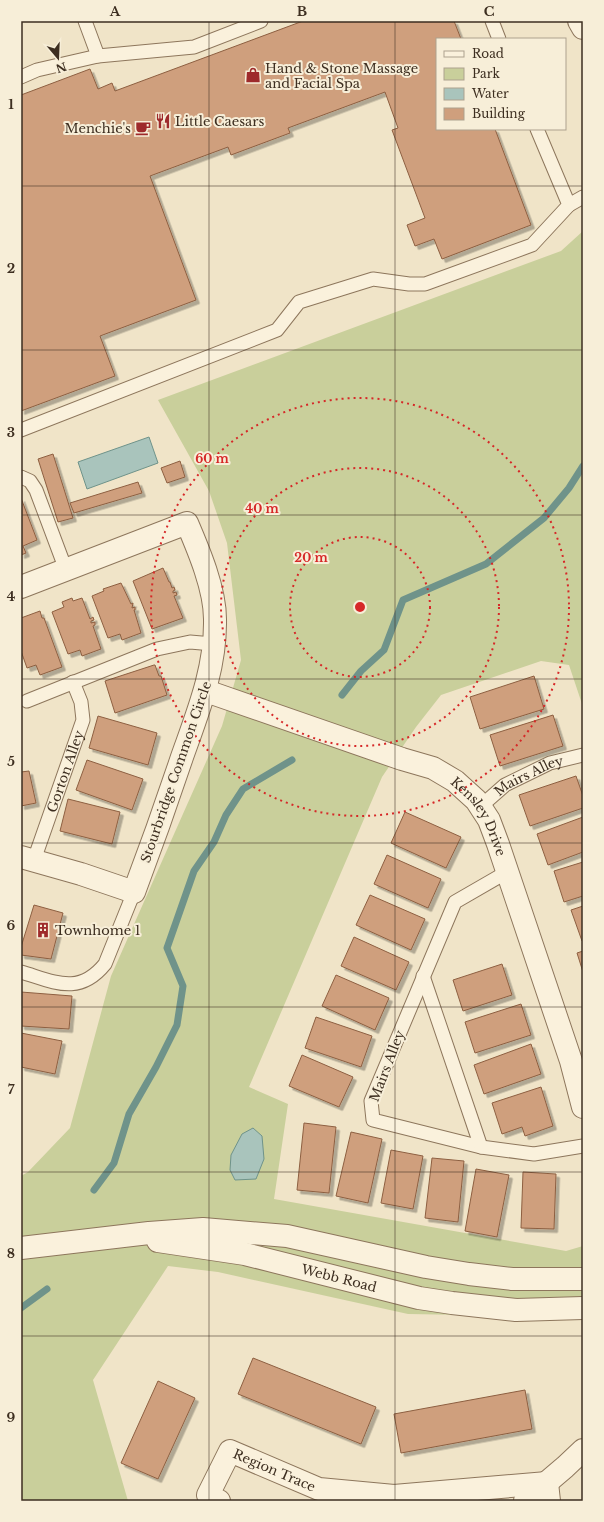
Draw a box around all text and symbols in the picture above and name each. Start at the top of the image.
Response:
text: A [109,3,121,20]
text: B [297,3,307,20]
text: C [484,3,495,20]
north arrow [38,38,78,78]
legend [436,38,566,130]
text: Road [472,46,504,61]
text: N [53,59,68,76]
place label: Hand & Stone Massage and Facial Spa [265,60,418,92]
shop icon: Hand & Stone Massage and Facial Spa [244,66,262,84]
text: Park [472,66,500,81]
text: Water [471,86,509,101]
text: 1 [8,96,14,113]
text: Building [472,106,526,121]
restaurant icon: Little Caesars [154,112,172,130]
place label: Little Caesars [175,113,264,130]
cafe icon: Menchie's [134,119,152,137]
place label: Menchie's [65,120,131,137]
text: 2 [7,260,15,277]
text: 3 [7,424,15,441]
text: 60 m [195,451,230,466]
text: 40 m [245,501,279,516]
text: 20 m [294,550,328,565]
text: 4 [7,588,16,605]
centre of rings [353,600,367,614]
street label: Stourbridge Common Circle [137,679,215,865]
street label: Gorton Alley [43,727,87,815]
street label: Mairs Alley [490,751,566,799]
text: 5 [7,753,15,770]
street label: Kensley Drive [447,773,510,858]
text: 6 [7,917,16,934]
building icon: Townhome 1 [34,921,52,939]
place label: Townhome 1 [55,922,141,939]
street label: Mairs Alley [366,1027,409,1104]
text: 7 [8,1081,15,1098]
text: 8 [7,1245,15,1262]
street label: Webb Road [299,1260,379,1296]
text: 9 [7,1409,16,1426]
street label: Region Trace [231,1445,318,1495]

